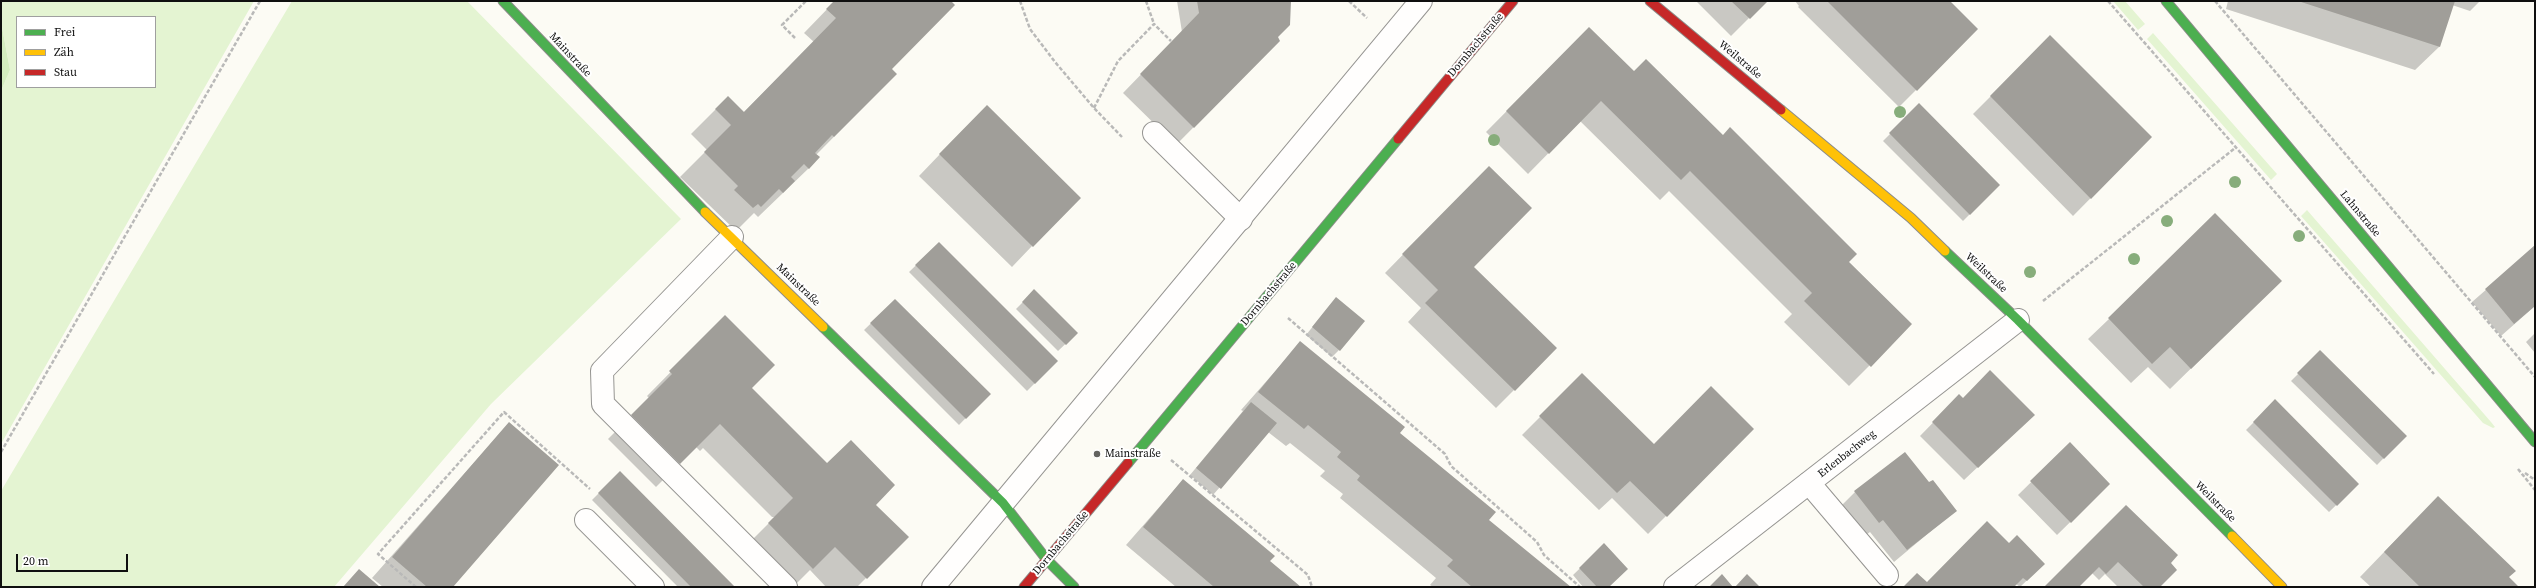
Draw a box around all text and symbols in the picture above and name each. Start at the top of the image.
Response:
street label: Dornbachstraße [1445,10,1507,80]
legend [16,16,156,88]
text: Frei [54,24,75,40]
street label: Mainstraße [546,30,594,80]
street label: Weilstraße [1716,38,1764,82]
text: Zäh [54,44,74,60]
text: Stau [54,64,77,80]
street label: Lahnstraße [2337,188,2383,240]
street label: Weilstraße [1962,250,2010,296]
street label: Dornbachstraße [1238,259,1300,329]
street label: Mainstraße [773,261,823,309]
street label: Erlenbachweg [1815,427,1879,481]
place label: Mainstraße [1105,447,1161,461]
marker: Mainstraße [1092,449,1102,459]
street label: Weilstraße [2192,479,2238,525]
street label: Dornbachstraße [1030,508,1092,578]
scale bar [18,546,130,572]
text: 20 m [23,553,49,569]

